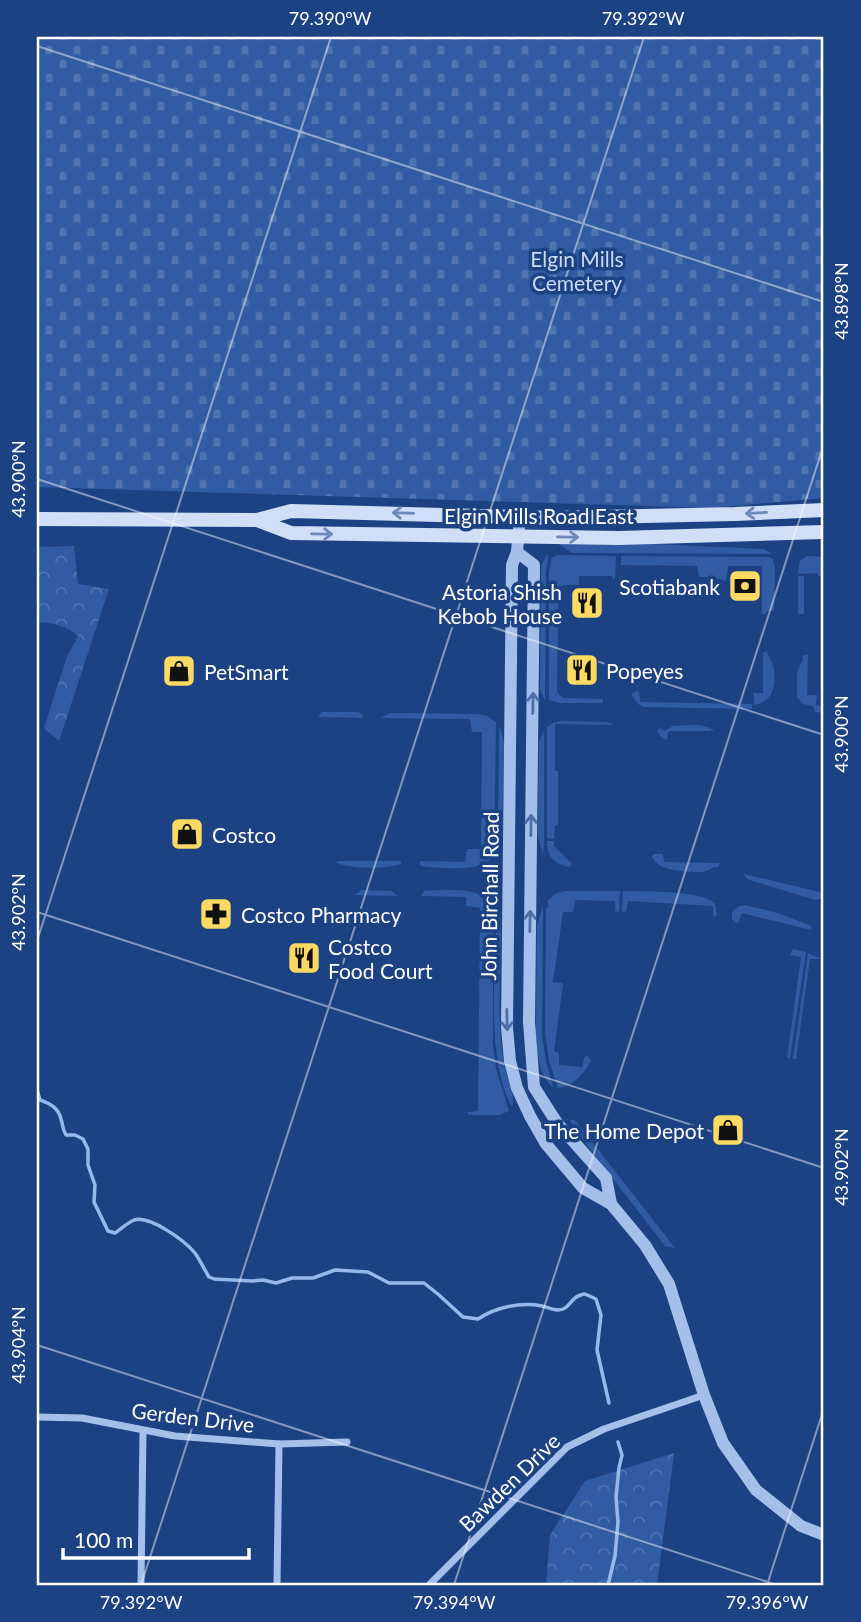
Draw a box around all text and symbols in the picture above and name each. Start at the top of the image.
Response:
text: 79.390°W [289,7,372,29]
text: 79.392°W [602,7,685,29]
park label: Elgin Mills Cemetery [530,246,624,295]
text: 43.898°N [830,262,852,340]
text: 43.900°N [7,440,29,518]
street label: Elgin Mills Road East [444,503,634,528]
one-way arrow [391,507,414,520]
one-way arrow [745,507,768,520]
one-way arrow [310,527,333,541]
one-way arrow [557,530,580,544]
bank icon: Scotiabank [726,567,764,605]
place label: Scotiabank [619,574,720,599]
place label: Astoria Shish Kebob House [437,579,562,628]
restaurant icon: Astoria Shish Kebob House [568,584,606,622]
restaurant icon: Popeyes [563,651,601,689]
shop icon: PetSmart [160,652,198,690]
place label: Popeyes [606,658,683,683]
place label: PetSmart [204,659,289,684]
one-way arrow [526,692,540,715]
text: 43.900°N [830,695,852,773]
street label: John Birchall Road [475,811,503,981]
one-way arrow [525,814,538,837]
shop icon: Costco [168,815,206,853]
place label: Costco [212,822,276,847]
text: 43.902°N [7,873,29,951]
pharmacy icon: Costco Pharmacy [197,895,235,933]
place label: Costco Pharmacy [241,902,401,927]
one-way arrow [524,910,537,933]
place label: Costco Food Court [328,934,433,983]
restaurant icon: Costco Food Court [285,939,323,977]
one-way arrow [500,1009,514,1032]
shop icon: The Home Depot [709,1111,747,1149]
place label: The Home Depot [544,1118,704,1143]
text: 43.902°N [830,1128,852,1206]
text: 43.904°N [7,1306,29,1384]
street label: Gerden Drive [130,1397,256,1437]
street label: Bawden Drive [454,1428,564,1536]
scale bar [63,1517,248,1561]
text: 100 m [74,1527,133,1552]
text: 79.392°W [100,1591,183,1613]
text: 79.394°W [413,1591,496,1613]
text: 79.396°W [726,1591,809,1613]

